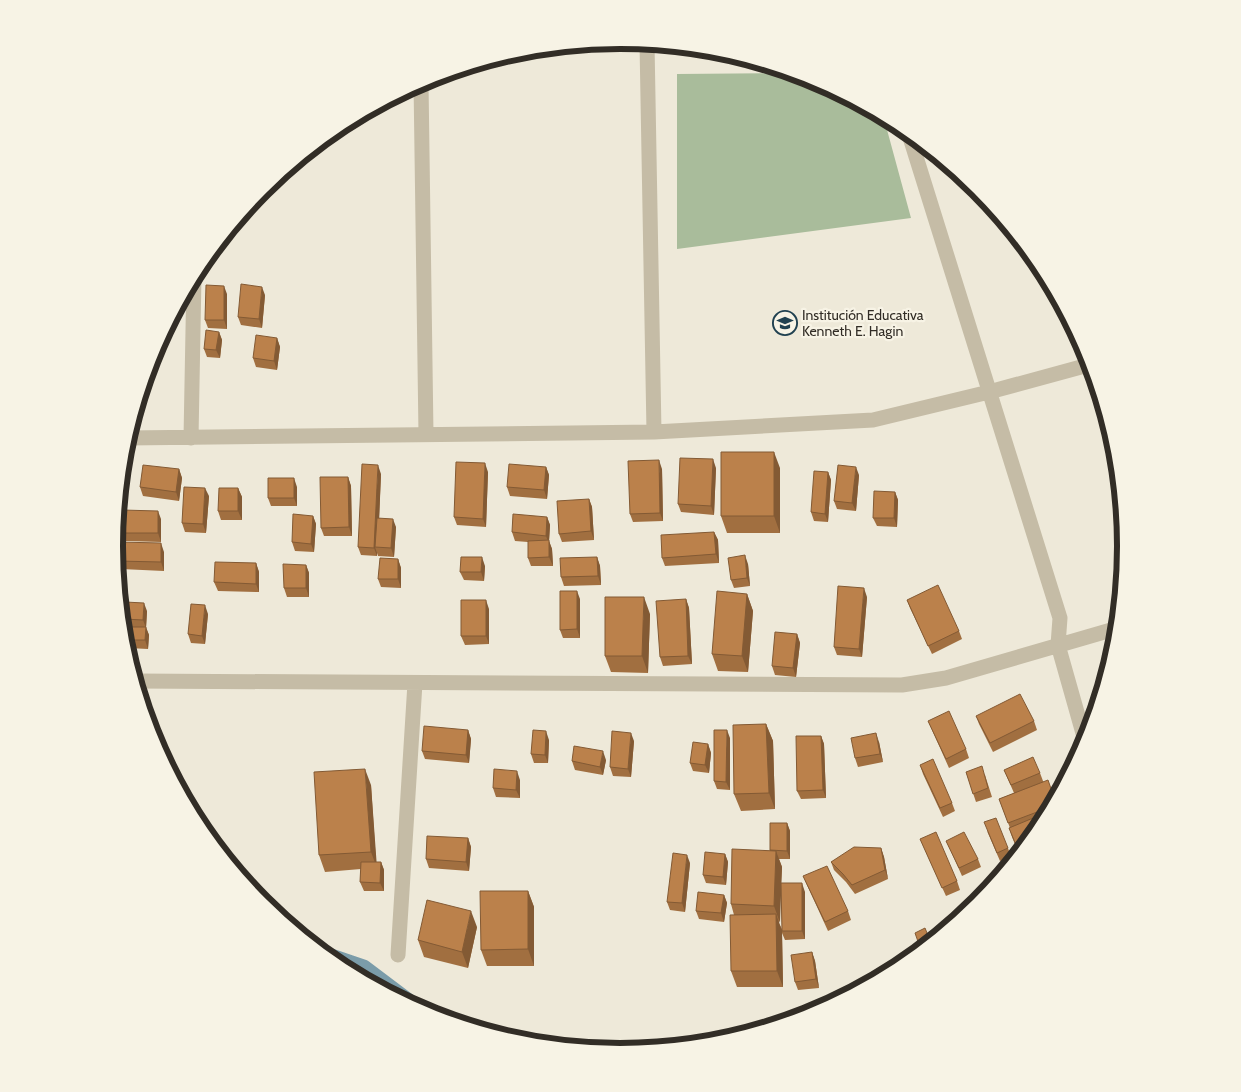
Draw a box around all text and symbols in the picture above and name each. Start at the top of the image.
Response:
place label: Institución Educativa Kenneth E. Hagin [802,306,924,340]
school or university icon: Institución Educativa Kenneth E. Hagin [772,310,798,336]

